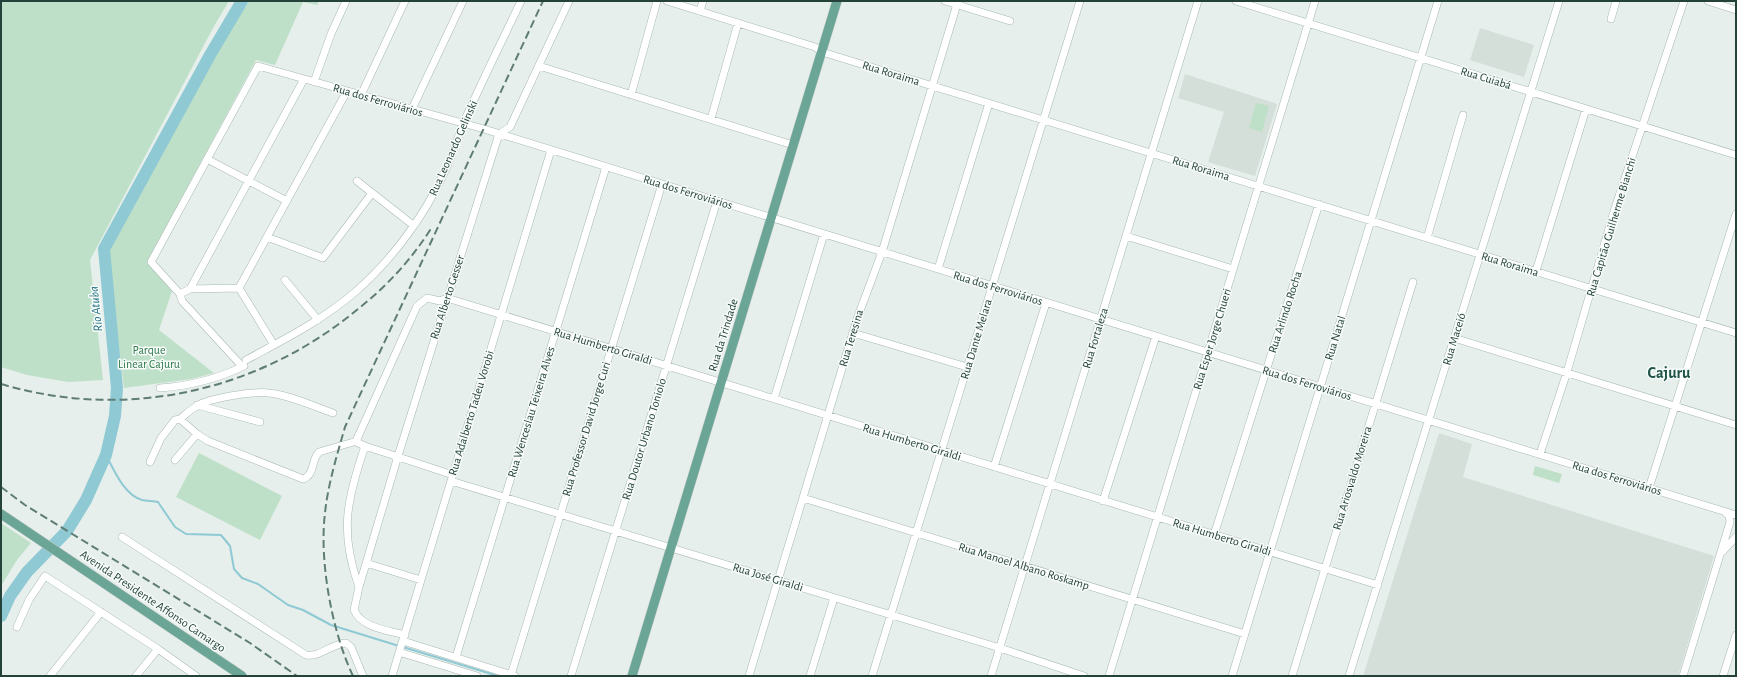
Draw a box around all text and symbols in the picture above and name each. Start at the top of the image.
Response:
street label: Rua Roraima [861,59,922,88]
street label: Rua Cuiabá [1459,65,1513,92]
street label: Rua dos Ferroviários [332,81,424,119]
street label: Rua Leonardo Gelinski [427,98,479,198]
street label: Rua Roraima [1171,154,1232,183]
street label: Rua Capitão Guilherme Bianchi [1584,156,1638,298]
street label: Rua dos Ferroviários [642,173,734,211]
street label: Rua Roraima [1480,250,1541,279]
street label: Rua Alberto Gesser [428,253,466,341]
street label: Rua dos Ferroviários [952,269,1044,307]
street label: Rua Arlindo Rocha [1266,269,1304,354]
water label: Rio Atuba [88,285,105,332]
street label: Rua Esper Jorge Chueri [1191,287,1233,391]
street label: Rua da Trindade [706,297,740,373]
street label: Rua Dante Melara [958,297,994,380]
street label: Rua Fortaleza [1080,306,1110,370]
street label: Rua Teresina [837,308,866,368]
street label: Rua Maceió [1440,311,1468,367]
street label: Rua Natal [1323,314,1347,362]
street label: Rua Humberto Giraldi [552,325,654,367]
park label: Parque Linear Cajuru [118,344,180,371]
street label: Rua Wenceslau Teixeira Alves [505,345,557,479]
street label: Rua Adalberto Tadeu Vorobi [446,349,496,477]
street label: Rua Professor David Jorge Curi [560,360,612,498]
street label: Rua dos Ferroviários [1261,364,1353,402]
district label: Cajuru [1648,365,1691,382]
street label: Rua Doutor Urbano Toniolo [620,377,668,501]
street label: Rua Humberto Giraldi [861,421,963,463]
street label: Rua Ariosvaldo Moreira [1330,424,1374,531]
street label: Rua dos Ferroviários [1571,459,1663,497]
street label: Rua Humberto Giraldi [1171,516,1273,558]
street label: Rua Manoel Albano Roskamp [957,540,1091,592]
street label: Avenida Presidente Affonso Camargo [78,548,228,654]
street label: Rua José Giraldi [731,561,805,593]

